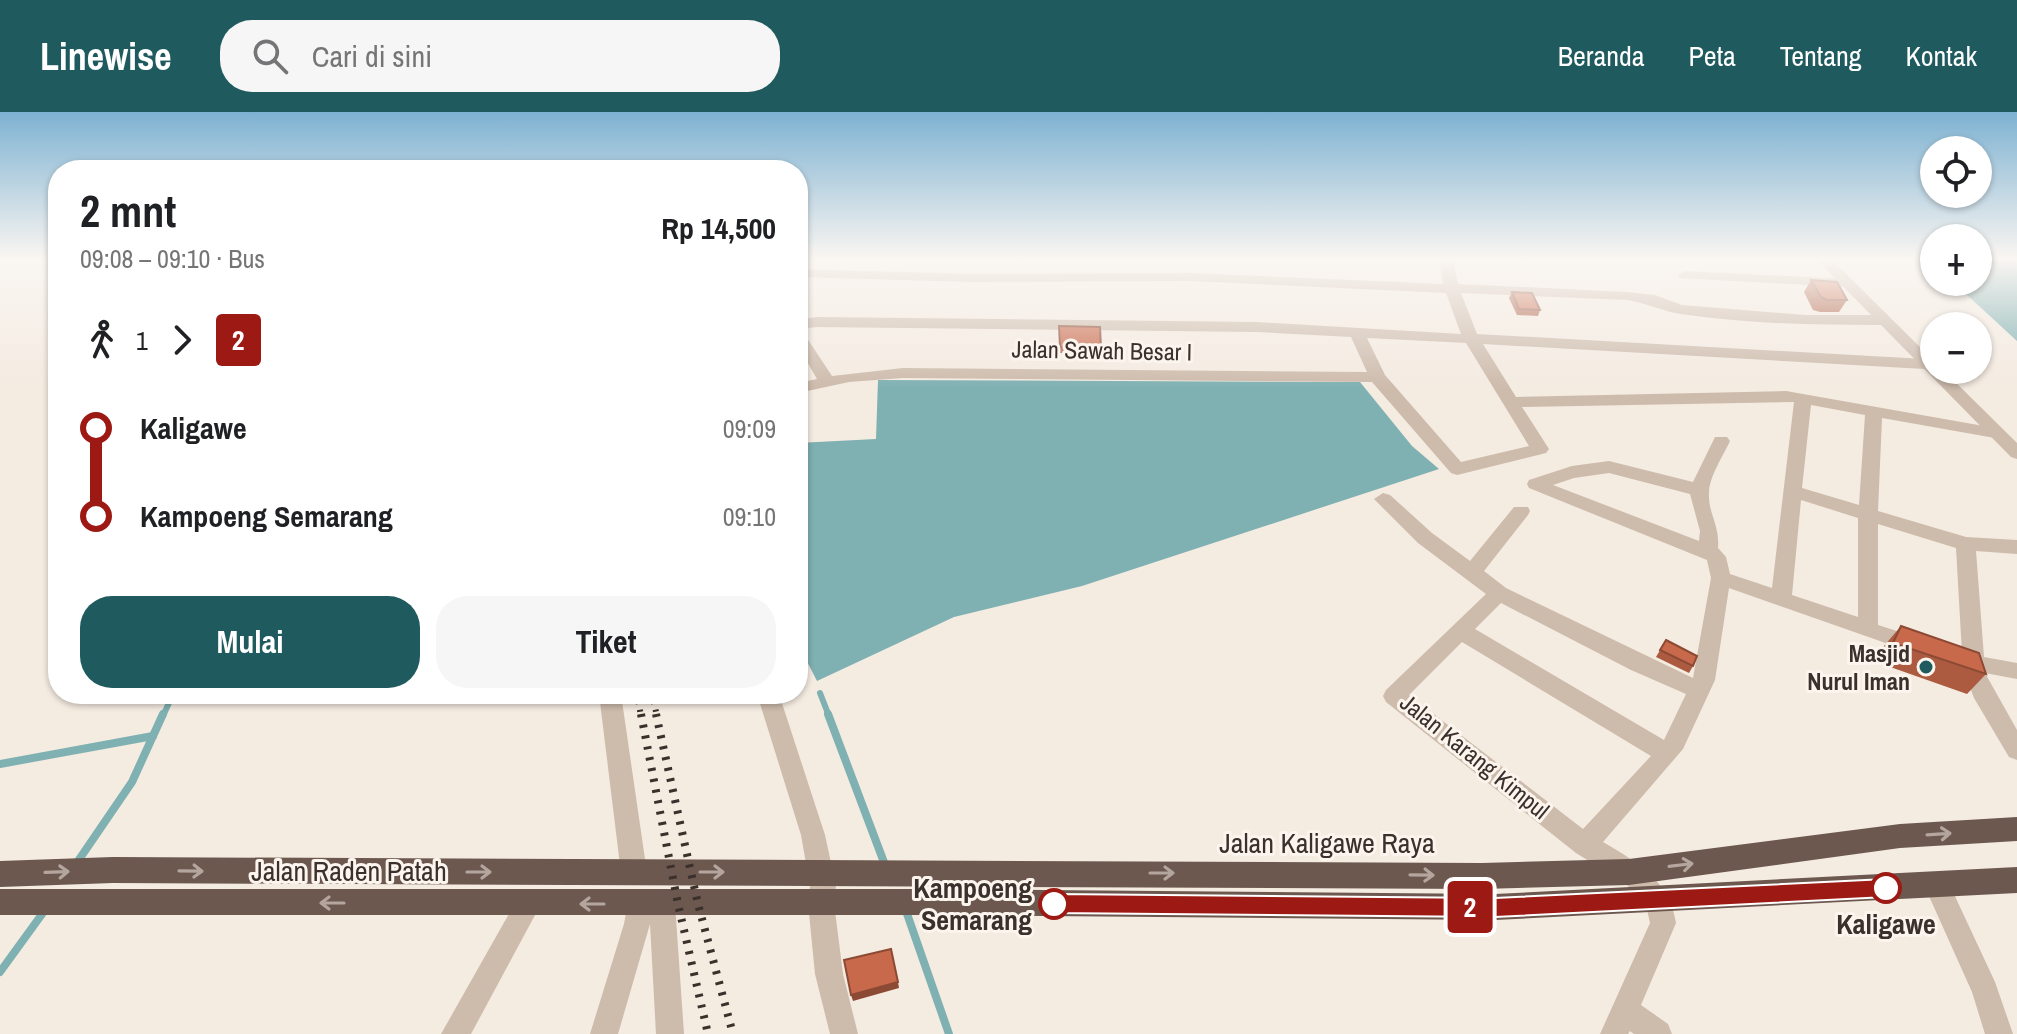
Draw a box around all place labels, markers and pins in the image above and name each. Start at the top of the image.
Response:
place label: Masjid Nurul Iman [1807,637,1910,697]
marker: Masjid Nurul Iman [1917,658,1935,676]
place label: Kampoeng Semarang [913,869,1032,939]
marker: Kaligawe [1871,873,1901,903]
marker: Kampoeng Semarang [1039,889,1069,919]
place label: Kaligawe [1836,905,1936,943]

